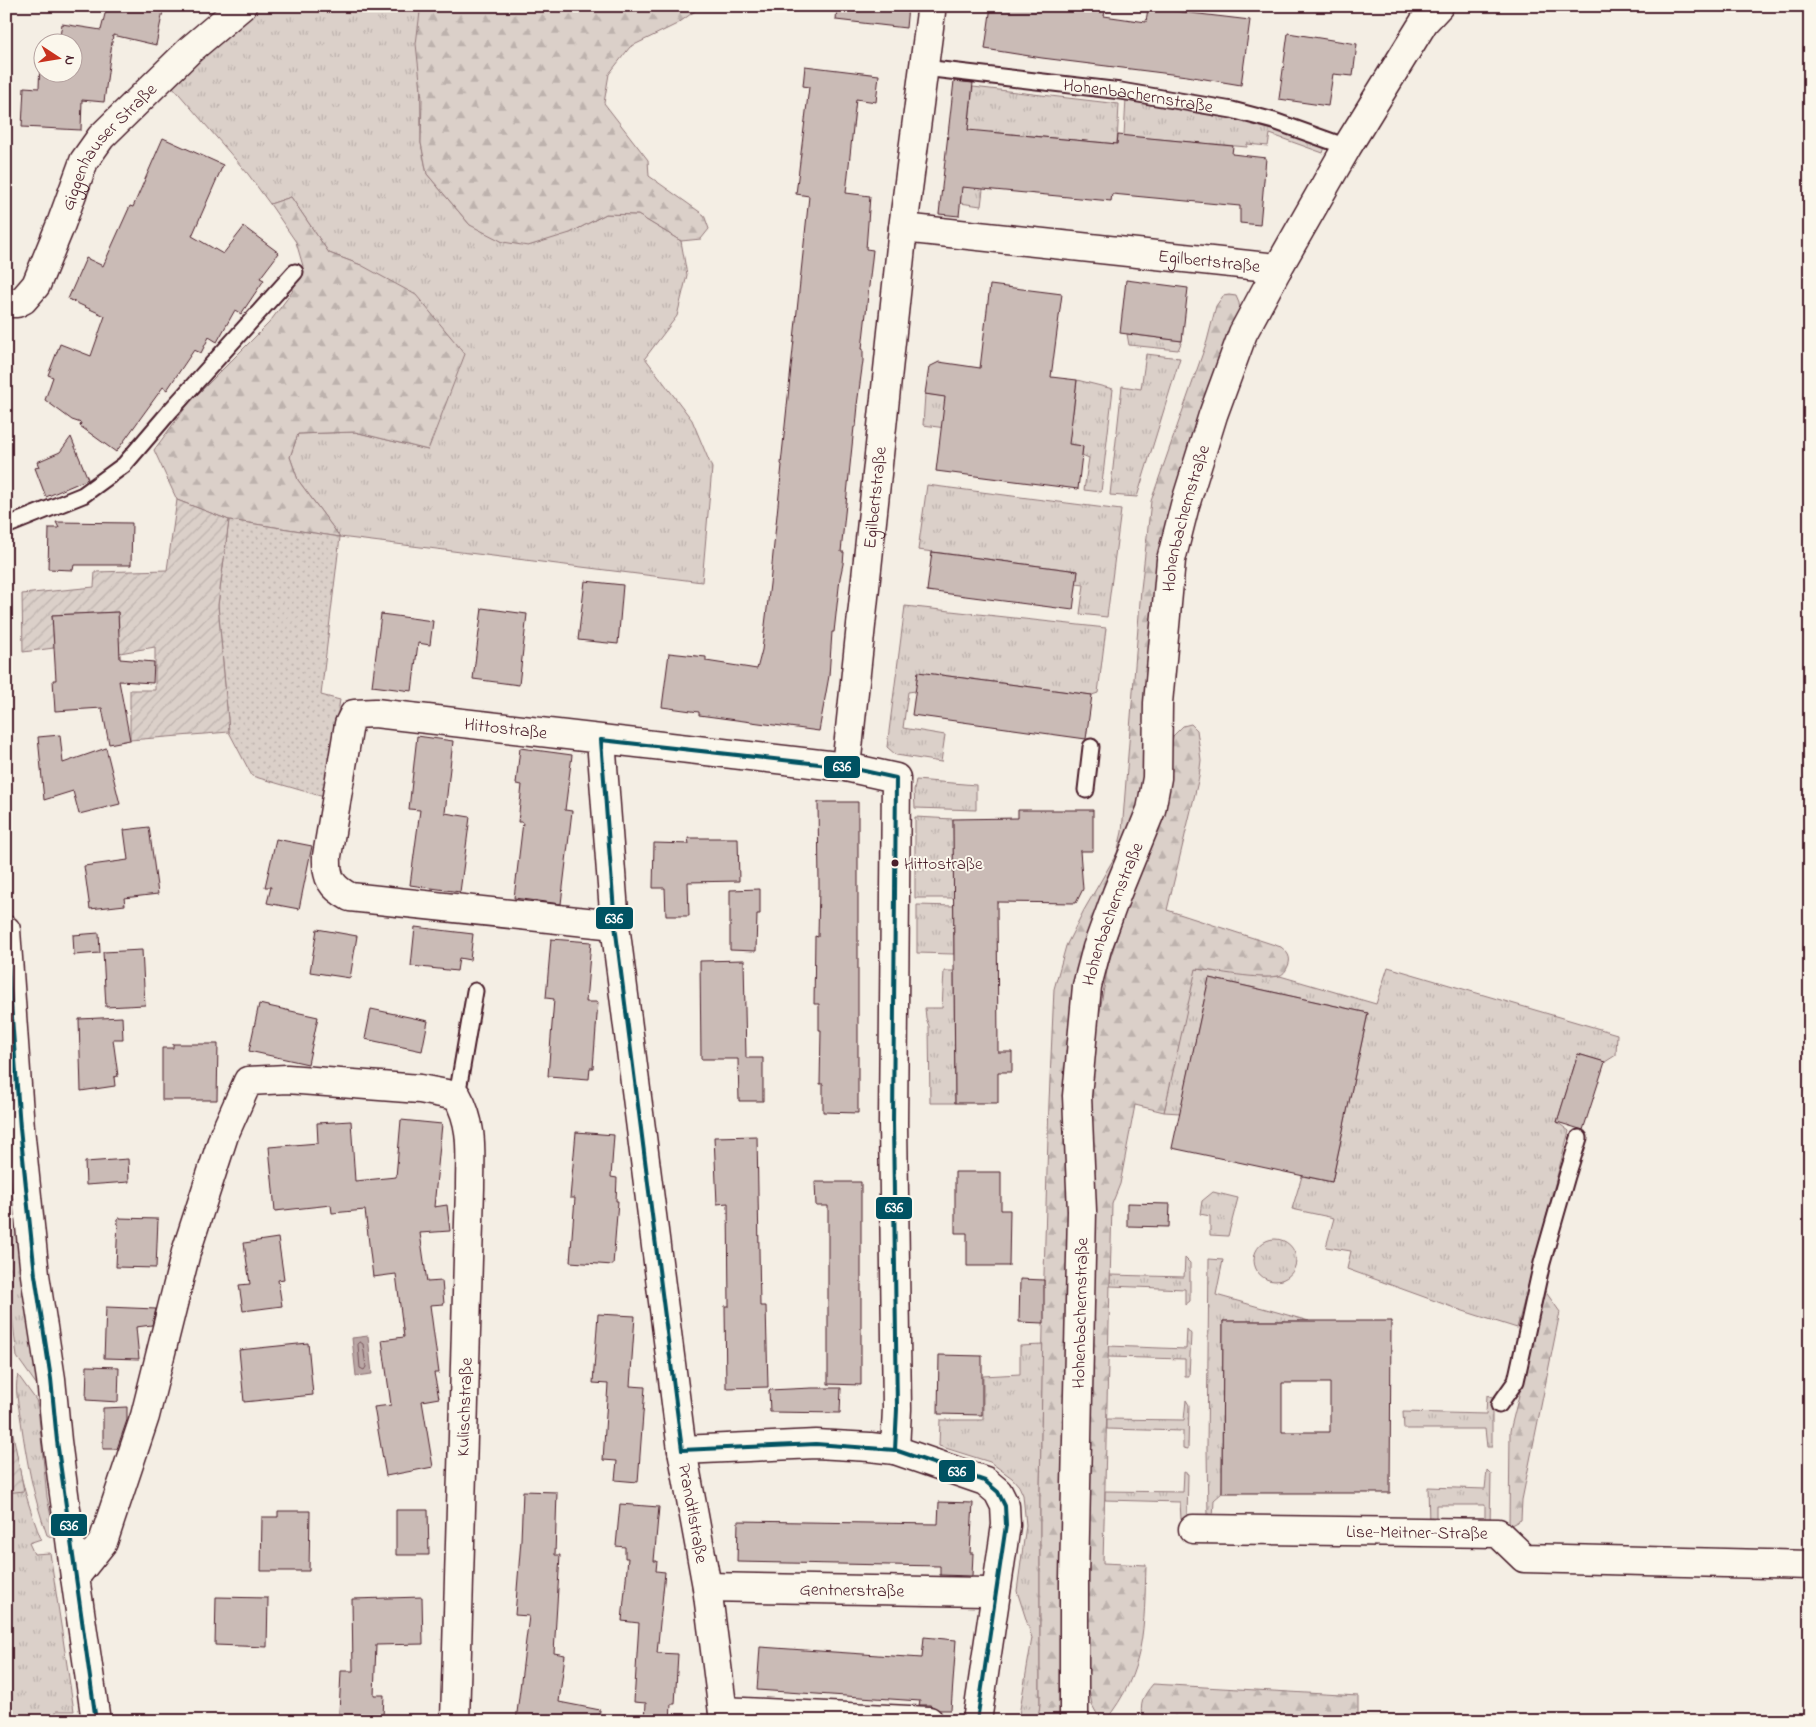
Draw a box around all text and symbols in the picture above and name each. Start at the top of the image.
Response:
north arrow [32,32,82,82]
text: N [58,54,81,67]
street label: Hohenbachernstraße [1062,73,1216,122]
street label: Giggenhauser Straße [56,77,164,215]
street label: Egilbertstraße [1157,244,1262,281]
street label: Hohenbachernstraße [1157,441,1218,593]
street label: Egilbertstraße [858,444,895,550]
street label: Hittostraße [463,712,549,748]
line badge: 636 [823,755,861,779]
text: 636 [832,757,852,778]
street label: Hohenbachernstraße [1077,838,1152,989]
place label: Hittostraße [904,852,983,877]
marker: Hittostraße [890,858,900,868]
line badge: 636 [595,906,634,930]
text: 636 [604,909,624,930]
line badge: 636 [875,1196,913,1220]
text: 636 [884,1198,904,1219]
street label: Hohenbachernstraße [1067,1236,1096,1389]
street label: Kulischstraße [451,1356,481,1457]
line badge: 636 [938,1459,976,1483]
street label: Prandtlstraße [670,1462,714,1566]
text: 636 [947,1462,967,1483]
line badge: 636 [50,1513,88,1537]
text: 636 [59,1516,79,1537]
street label: Lise-Meitner-Straße [1346,1520,1489,1548]
street label: Gentnerstraße [799,1578,906,1606]

